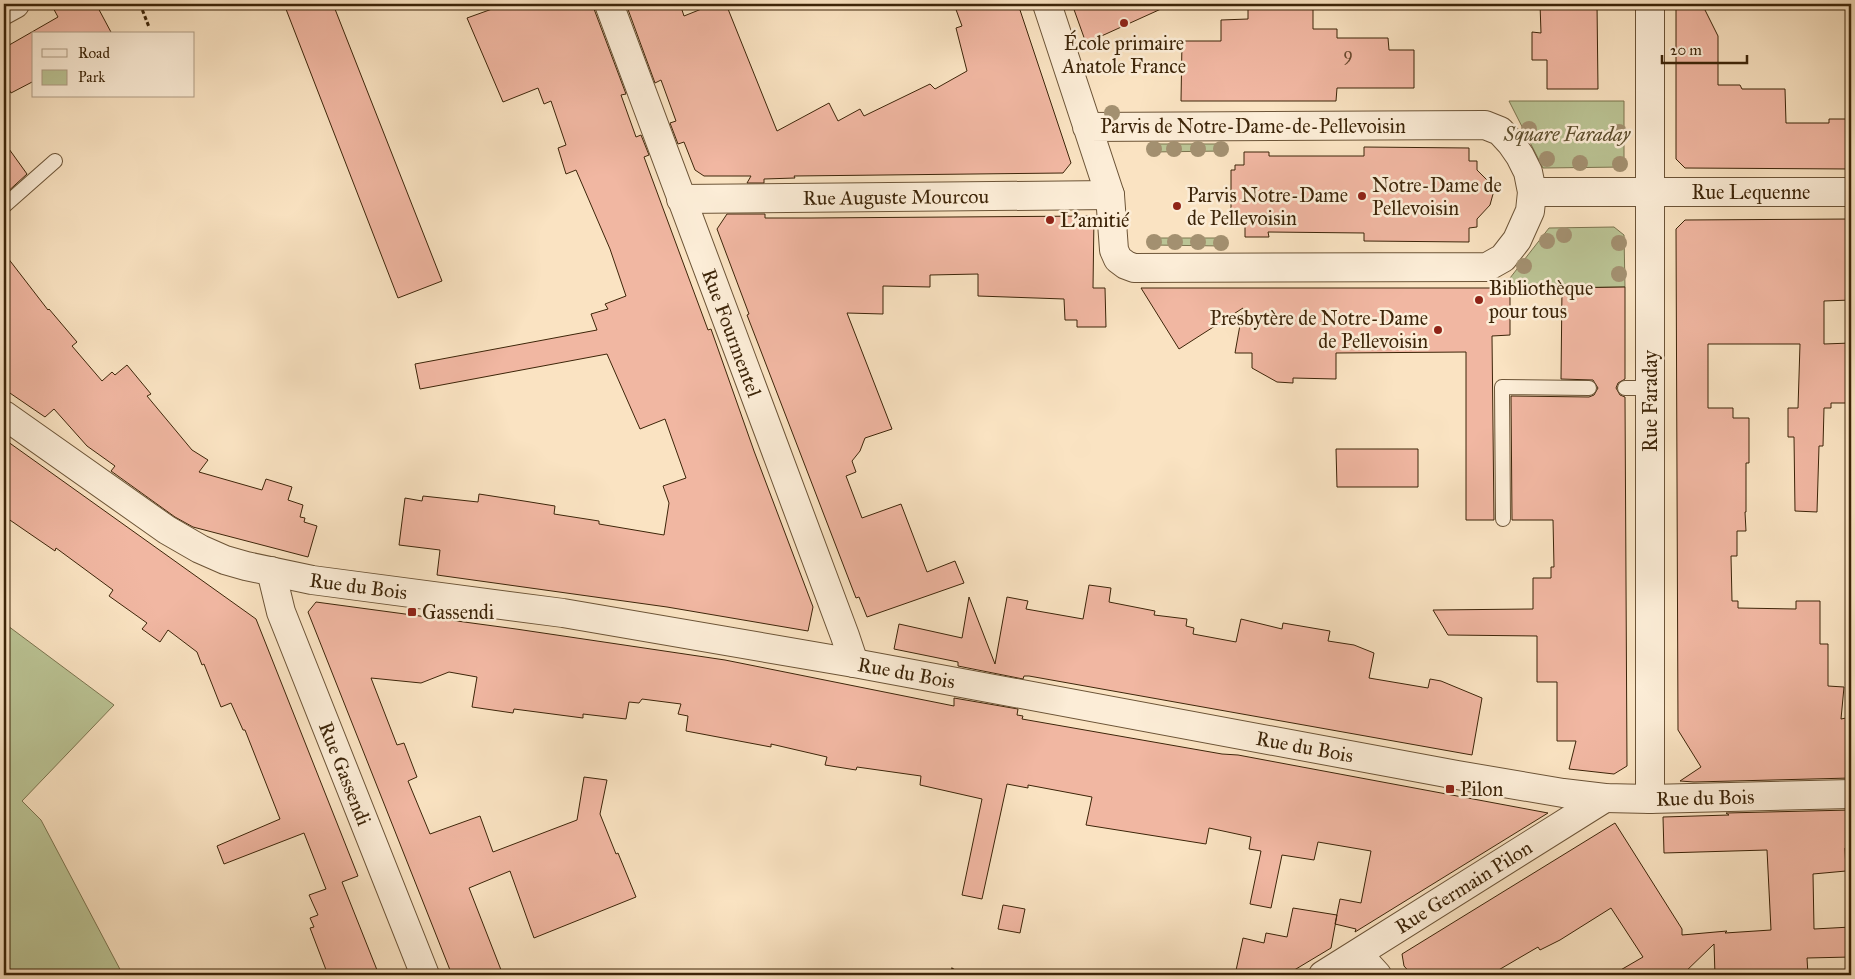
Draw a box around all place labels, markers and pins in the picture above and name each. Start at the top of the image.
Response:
marker: École primaire Anatole France [1118,17,1130,29]
place label: École primaire Anatole France [1061,29,1186,78]
place label: Notre-Dame de Pellevoisin [1372,173,1502,220]
place label: Parvis Notre-Dame de Pellevoisin [1187,183,1348,230]
marker: Notre-Dame de Pellevoisin [1356,190,1368,202]
marker: Parvis Notre-Dame de Pellevoisin [1171,200,1183,212]
place label: L'amitié [1060,208,1130,232]
marker: L'amitié [1044,214,1056,226]
place label: Bibliothèque pour tous [1488,276,1593,323]
marker: Bibliothèque pour tous [1473,294,1485,306]
place label: Presbytère de Notre-Dame de Pellevoisin [1210,306,1428,353]
marker: Presbytère de Notre-Dame de Pellevoisin [1432,324,1444,336]
place label: Gassendi [422,600,495,624]
marker: Gassendi [406,606,418,618]
place label: Pilon [1460,777,1504,801]
marker: Pilon [1444,783,1456,795]

